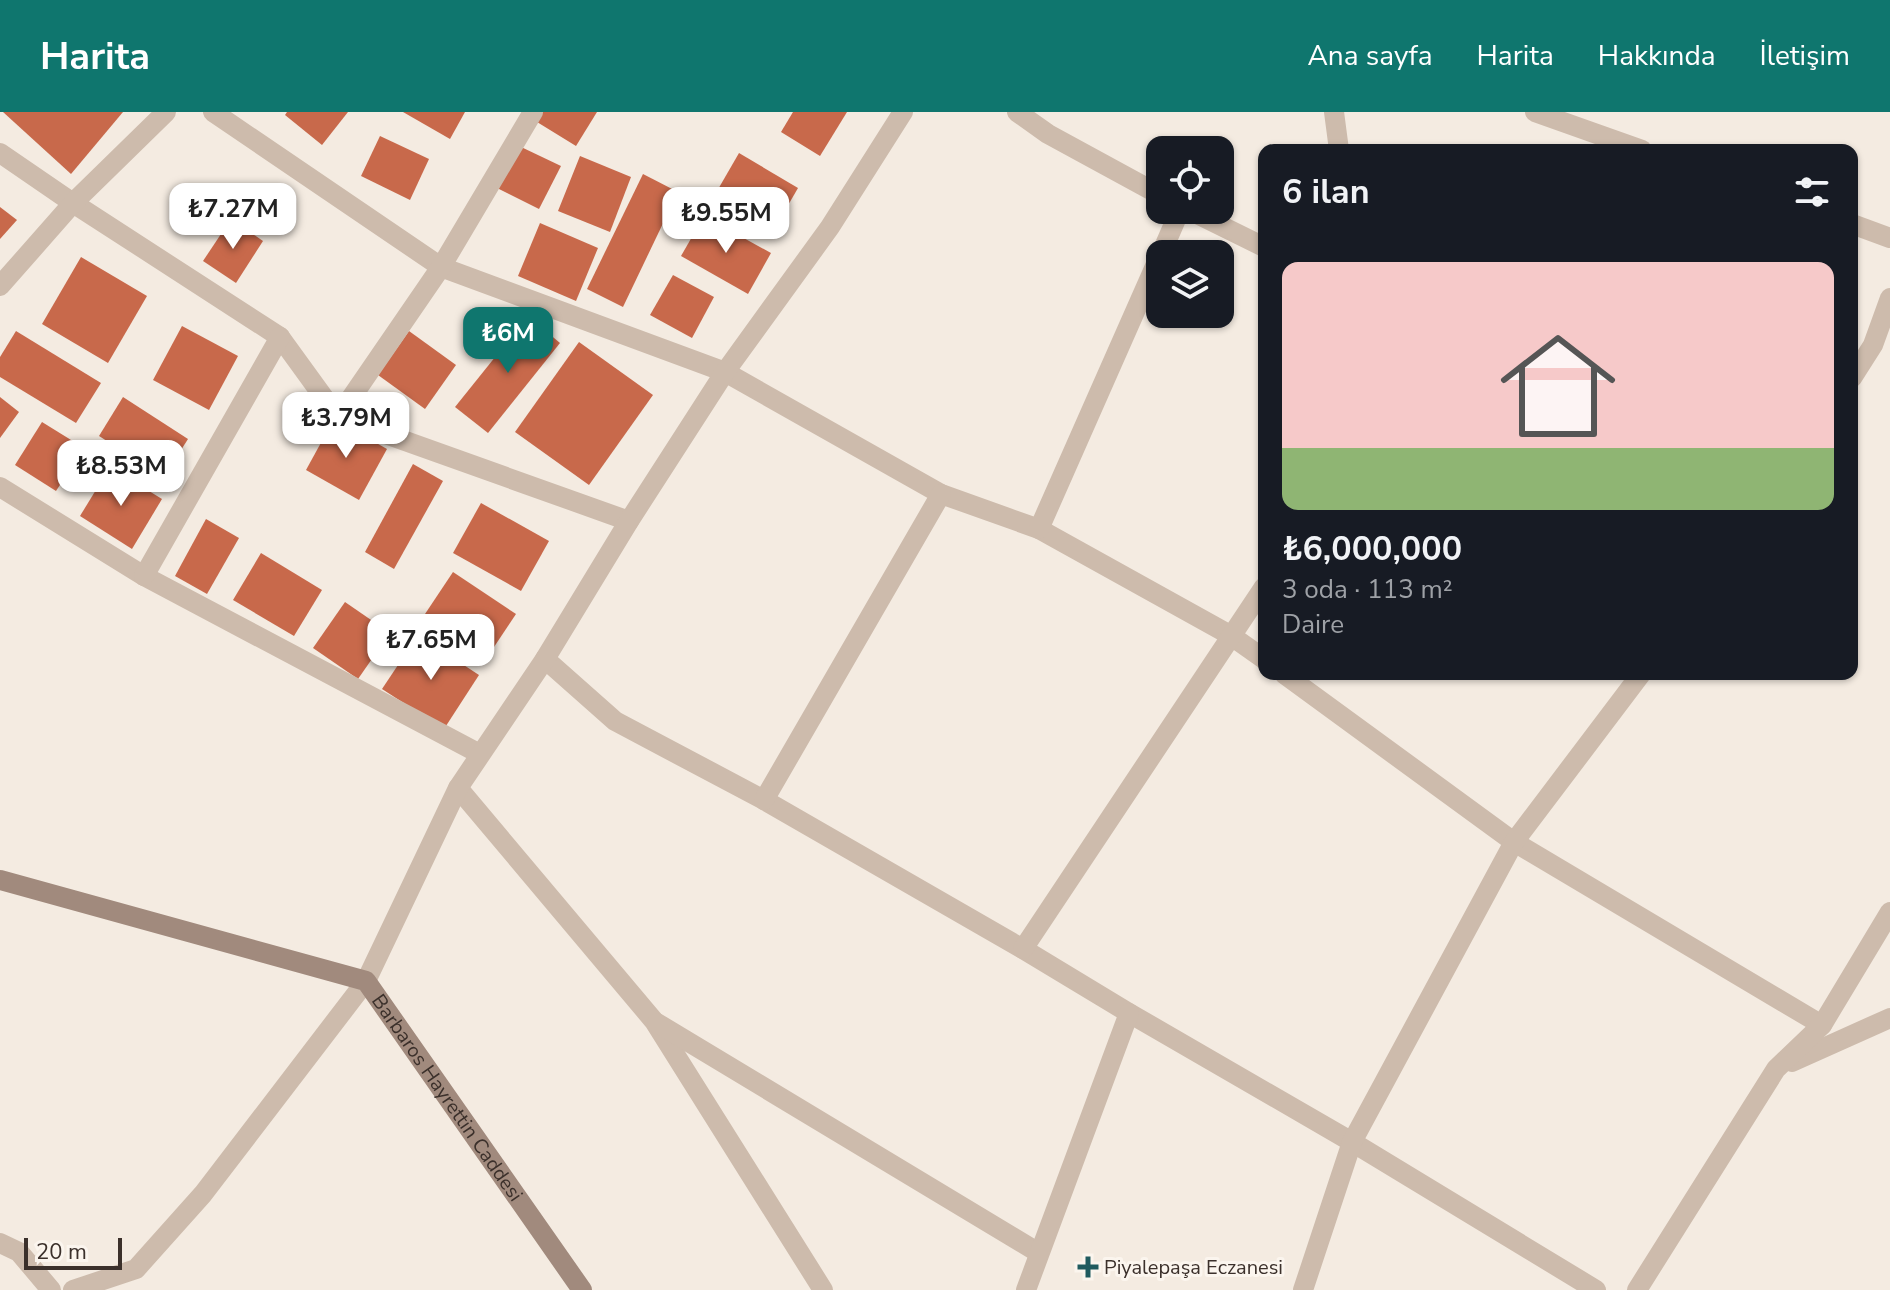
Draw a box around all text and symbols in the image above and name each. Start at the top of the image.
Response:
text: Harita [40,31,150,82]
text: Ana sayfa [1307,37,1433,75]
text: Harita [1477,37,1554,75]
text: Hakkında [1598,37,1716,75]
text: İletişim [1760,37,1850,75]
map controls [1146,136,1234,328]
button: locate [1146,136,1234,224]
text: 6 ilan [1282,169,1370,215]
icon: filters [1790,170,1834,214]
pin: ₺7.27M [168,183,298,251]
pin: ₺9.55M [661,187,791,255]
text: ₺7.27M [187,191,279,226]
text: ₺9.55M [680,195,772,230]
button: layers [1146,240,1234,328]
pin: ₺6M [469,307,547,375]
icon: home [1486,314,1630,458]
text: ₺6M [481,315,535,350]
pin: ₺3.79M [281,392,411,460]
text: ₺3.79M [300,400,392,435]
pin: ₺8.53M [56,440,186,508]
text: ₺8.53M [75,448,167,483]
text: ₺6,000,000 [1282,526,1462,572]
text: 3 oda · 113 m² [1282,572,1453,607]
text: Daire [1282,607,1344,642]
pin: ₺7.65M [366,614,496,682]
text: ₺7.65M [385,622,477,657]
street label: Barbaros Hayrettin Caddesi [365,989,529,1207]
scale bar [24,1234,122,1270]
text: 20 m [36,1237,87,1267]
place label: Piyalepaşa Eczanesi [1104,1254,1283,1281]
marker: Piyalepaşa Eczanesi [1079,1258,1097,1276]

